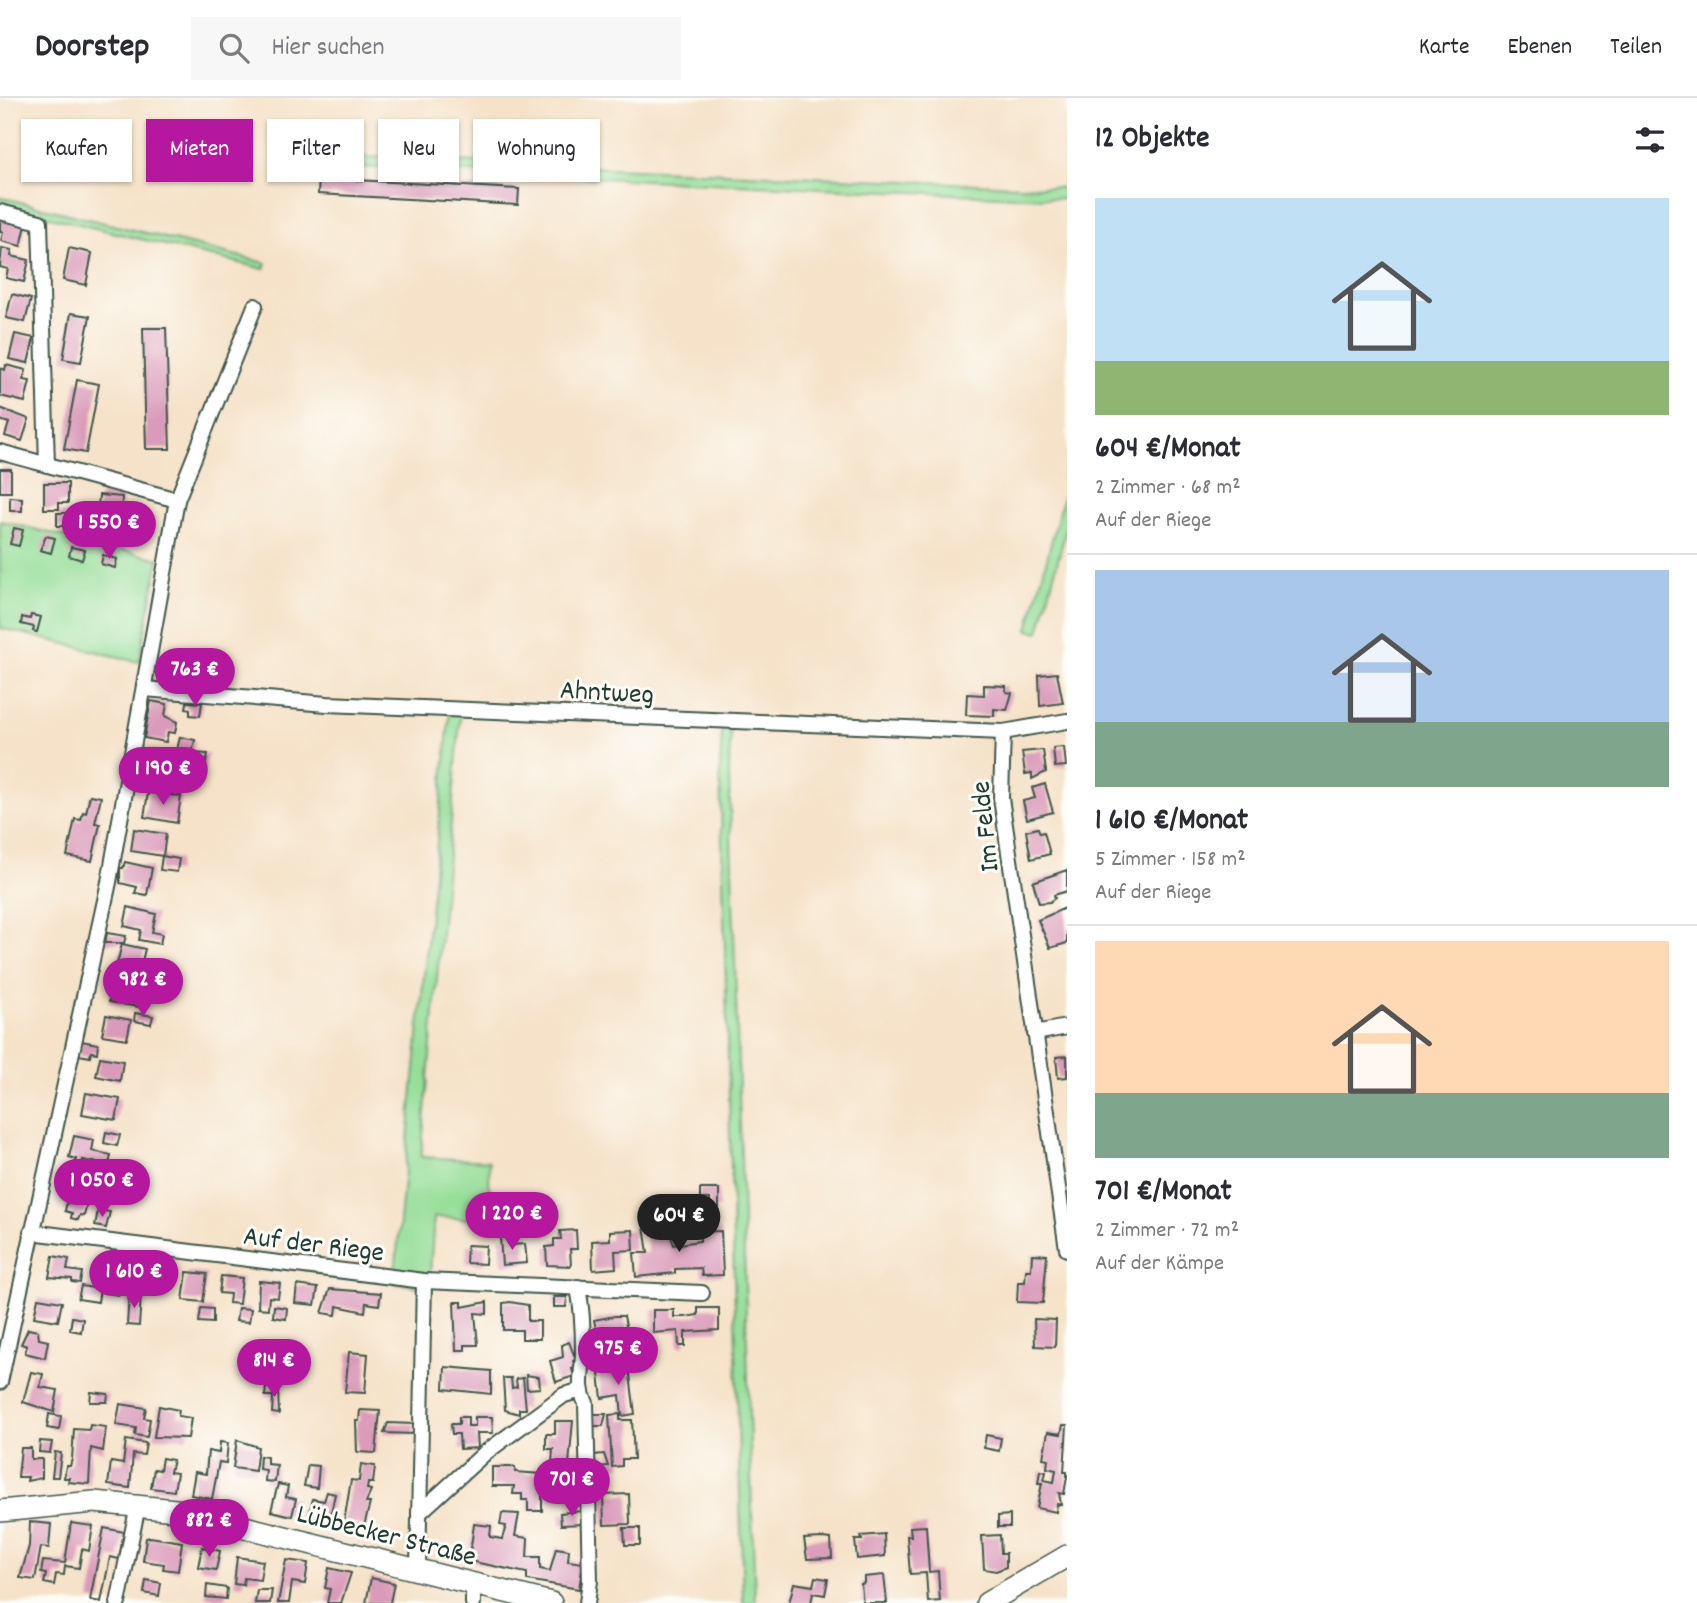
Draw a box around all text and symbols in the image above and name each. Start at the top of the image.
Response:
search box [191,17,681,80]
text: Doorstep [35,25,149,72]
icon: search [215,29,253,67]
text: Hier suchen [271,30,385,67]
text: Karte [1419,31,1469,65]
text: Ebenen [1507,31,1572,65]
text: Teilen [1610,31,1662,65]
chip: Kaufen [21,119,132,182]
chip: Mieten [146,119,253,182]
chip: Filter [267,119,364,182]
chip: Neu [378,119,459,182]
chip: Wohnung [473,119,600,182]
text: 12 Objekte [1095,119,1209,162]
icon: filters [1631,121,1669,159]
icon: home [1319,243,1445,369]
text: 604 €/Monat [1095,429,1241,472]
text: 2 Zimmer · 68 m² [1095,472,1241,505]
pin: 1 550 € [44,502,174,561]
text: Auf der Riege [1095,505,1211,538]
text: 1 550 € [78,507,140,540]
icon: home [1319,615,1445,741]
pin: 763 € [146,648,244,708]
text: 763 € [171,654,219,687]
street label: Ahntweg [559,673,655,717]
pin: 1 190 € [98,748,228,807]
text: 1 190 € [135,753,191,786]
street label: Im Felde [963,779,1013,874]
text: 1 610 €/Monat [1095,801,1248,844]
text: 5 Zimmer · 158 m² [1095,844,1246,877]
text: Auf der Riege [1095,877,1211,910]
pin: 982 € [94,958,192,1018]
text: 982 € [119,964,167,997]
icon: home [1319,986,1445,1112]
pin: 1 050 € [37,1160,167,1219]
text: 1 050 € [70,1165,134,1198]
text: 701 €/Monat [1095,1172,1232,1215]
pin: 1 220 € [447,1192,577,1252]
pin: 604 € [630,1194,728,1254]
text: 1 220 € [481,1198,543,1231]
text: 604 € [653,1200,705,1233]
text: 2 Zimmer · 72 m² [1095,1215,1239,1248]
street label: Auf der Riege [241,1218,386,1275]
text: Auf der Kämpe [1095,1248,1224,1281]
pin: 1 610 € [69,1250,199,1310]
text: 1 610 € [105,1256,163,1289]
pin: 975 € [569,1328,667,1387]
text: 975 € [594,1333,642,1366]
pin: 814 € [225,1340,323,1399]
text: 814 € [253,1345,295,1378]
pin: 701 € [523,1458,621,1518]
text: 701 € [550,1464,594,1497]
street label: Lübbecker Straße [292,1496,480,1579]
pin: 882 € [160,1500,258,1559]
text: 882 € [186,1505,232,1538]

